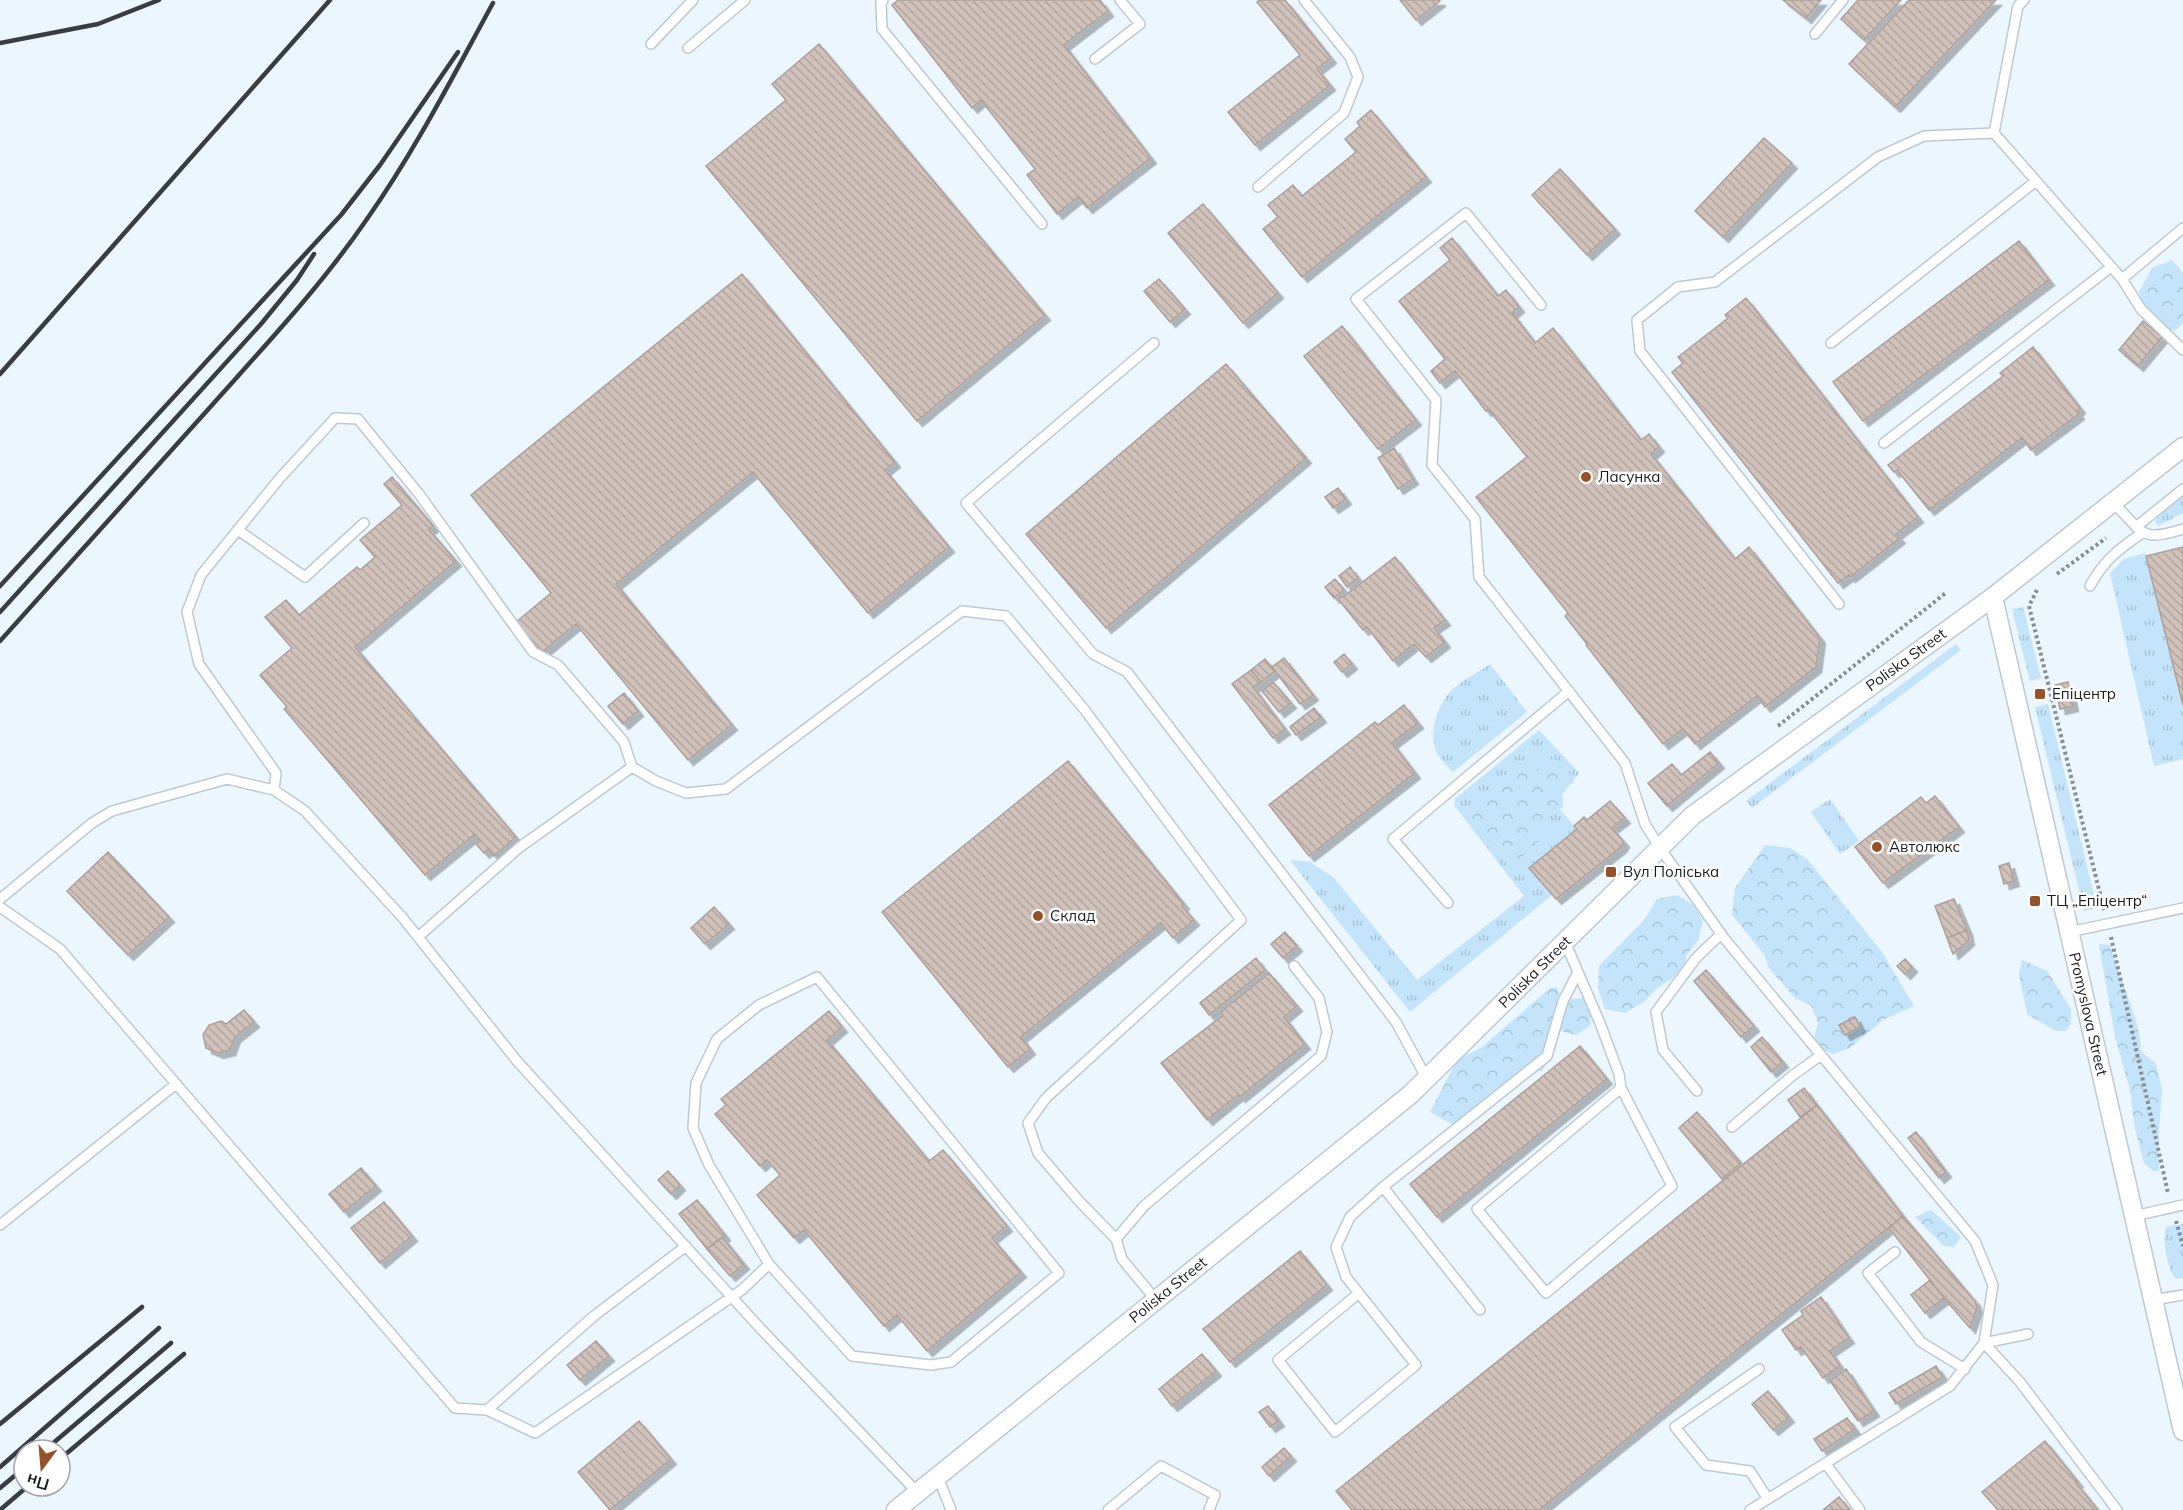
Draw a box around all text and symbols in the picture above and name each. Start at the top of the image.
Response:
place label: Ласунка [1598,467,1660,486]
marker: Ласунка [1579,470,1593,484]
street label: Poliska Street [1862,624,1950,695]
place label: Епіцентр [2052,684,2116,703]
marker: Епіцентр [2033,687,2047,701]
place label: Автолюкс [1889,837,1960,856]
marker: Автолюкс [1870,840,1884,854]
place label: Вул Поліська [1623,862,1719,881]
marker: Вул Поліська [1604,865,1618,879]
place label: ТЦ „Епіцентр“ [2047,891,2147,910]
marker: ТЦ „Епіцентр“ [2028,894,2042,908]
place label: Склад [1050,906,1095,925]
marker: Склад [1031,909,1045,923]
street label: Poliska Street [1494,931,1575,1012]
street label: Promyslova Street [2065,950,2112,1077]
street label: Poliska Street [1125,1252,1210,1327]
north arrow [12,1438,72,1498]
text: Пн [24,1470,51,1495]

